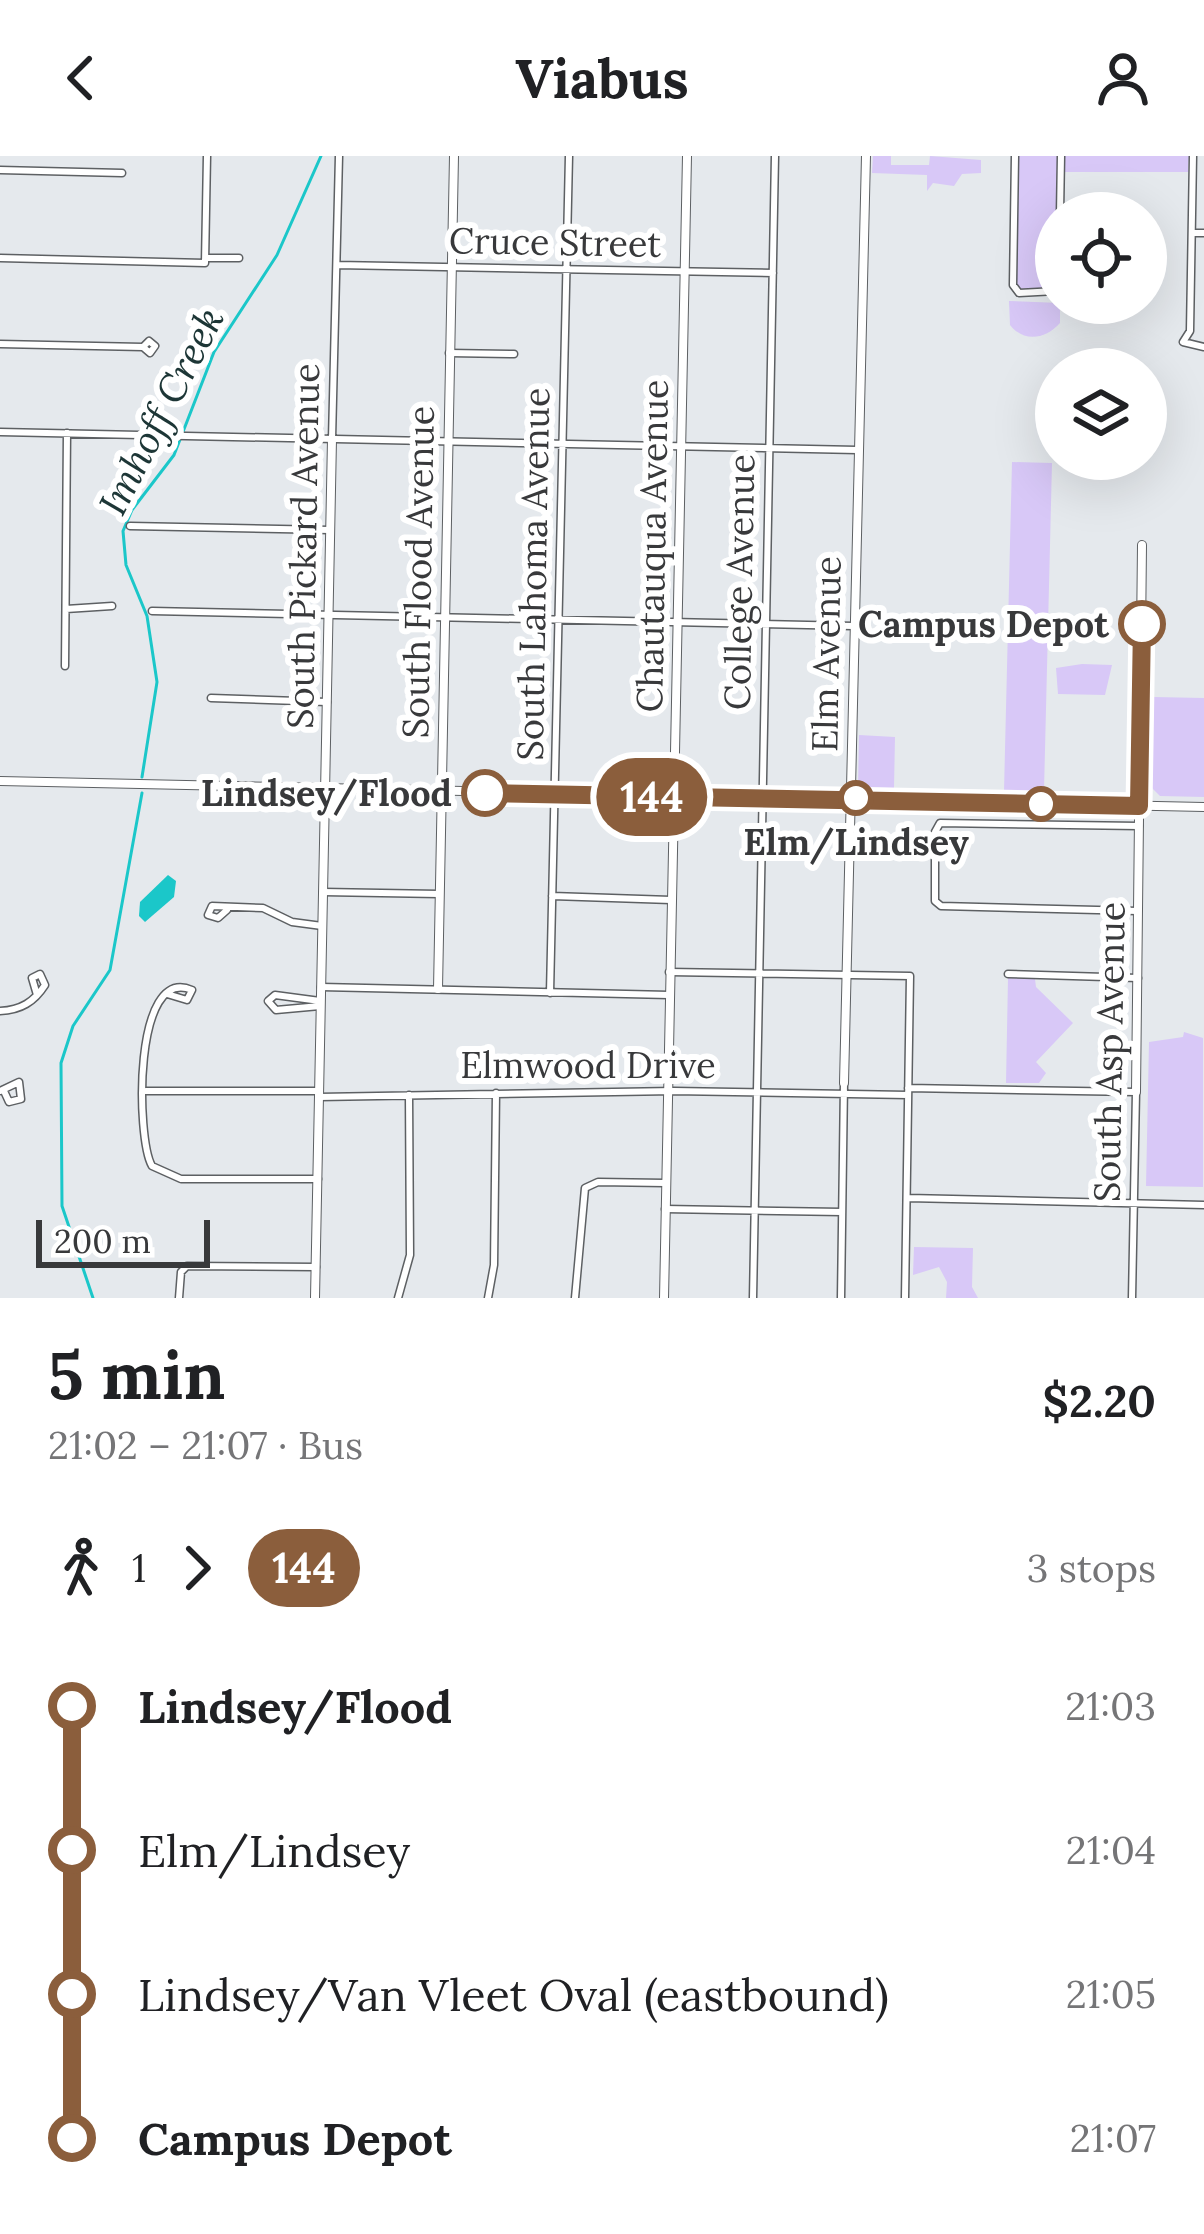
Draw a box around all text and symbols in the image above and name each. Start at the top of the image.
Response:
text: Viabus [515,44,689,113]
icon: back [48,45,114,111]
icon: person [1090,45,1156,111]
map controls [1035,192,1167,480]
button: locate [1035,192,1167,324]
street label: Cruce Street [448,217,662,267]
water label: Imhoff Creek [87,299,235,523]
button: layers [1035,348,1167,480]
street label: South Pickard Avenue [277,363,329,729]
street label: Chautauqua Avenue [626,379,678,713]
street label: South Lahoma Avenue [507,387,559,761]
street label: South Flood Avenue [392,405,444,739]
street label: College Avenue [714,454,764,710]
street label: Elm Avenue [801,556,851,752]
place label: Campus Depot [858,601,1110,647]
marker: Campus Depot [1120,602,1164,646]
line badge: 144 [583,758,721,836]
place label: Lindsey/Flood [201,770,452,816]
text: 144 [620,770,684,824]
marker: Lindsey/Flood [463,771,507,815]
marker: Elm/Lindsey [840,782,872,814]
unlabelled marker [1025,788,1057,820]
place label: Elm/Lindsey [743,819,969,865]
street label: South Asp Avenue [1083,901,1135,1203]
street label: Elmwood Drive [460,1042,716,1088]
scale bar [36,1214,210,1267]
text: 200 m [54,1220,151,1262]
text: 5 min [48,1333,225,1417]
text: $2.20 [1042,1372,1156,1429]
text: 21:02 – 21:07 · Bus [48,1420,363,1470]
icon: walk [48,1535,114,1601]
icon: forward [164,1535,230,1601]
text: 144 [272,1541,336,1595]
text: 1 [132,1543,146,1593]
text: 3 stops [1027,1543,1156,1593]
text: Lindsey/Flood [138,1678,452,1735]
text: 21:03 [1065,1681,1156,1731]
text: Elm/Lindsey [138,1822,410,1879]
text: 21:04 [1066,1825,1156,1875]
text: Lindsey/Van Vleet Oval (eastbound) [138,1966,889,2023]
text: 21:05 [1066,1969,1156,2019]
text: Campus Depot [138,2110,452,2167]
text: 21:07 [1070,2113,1156,2163]

